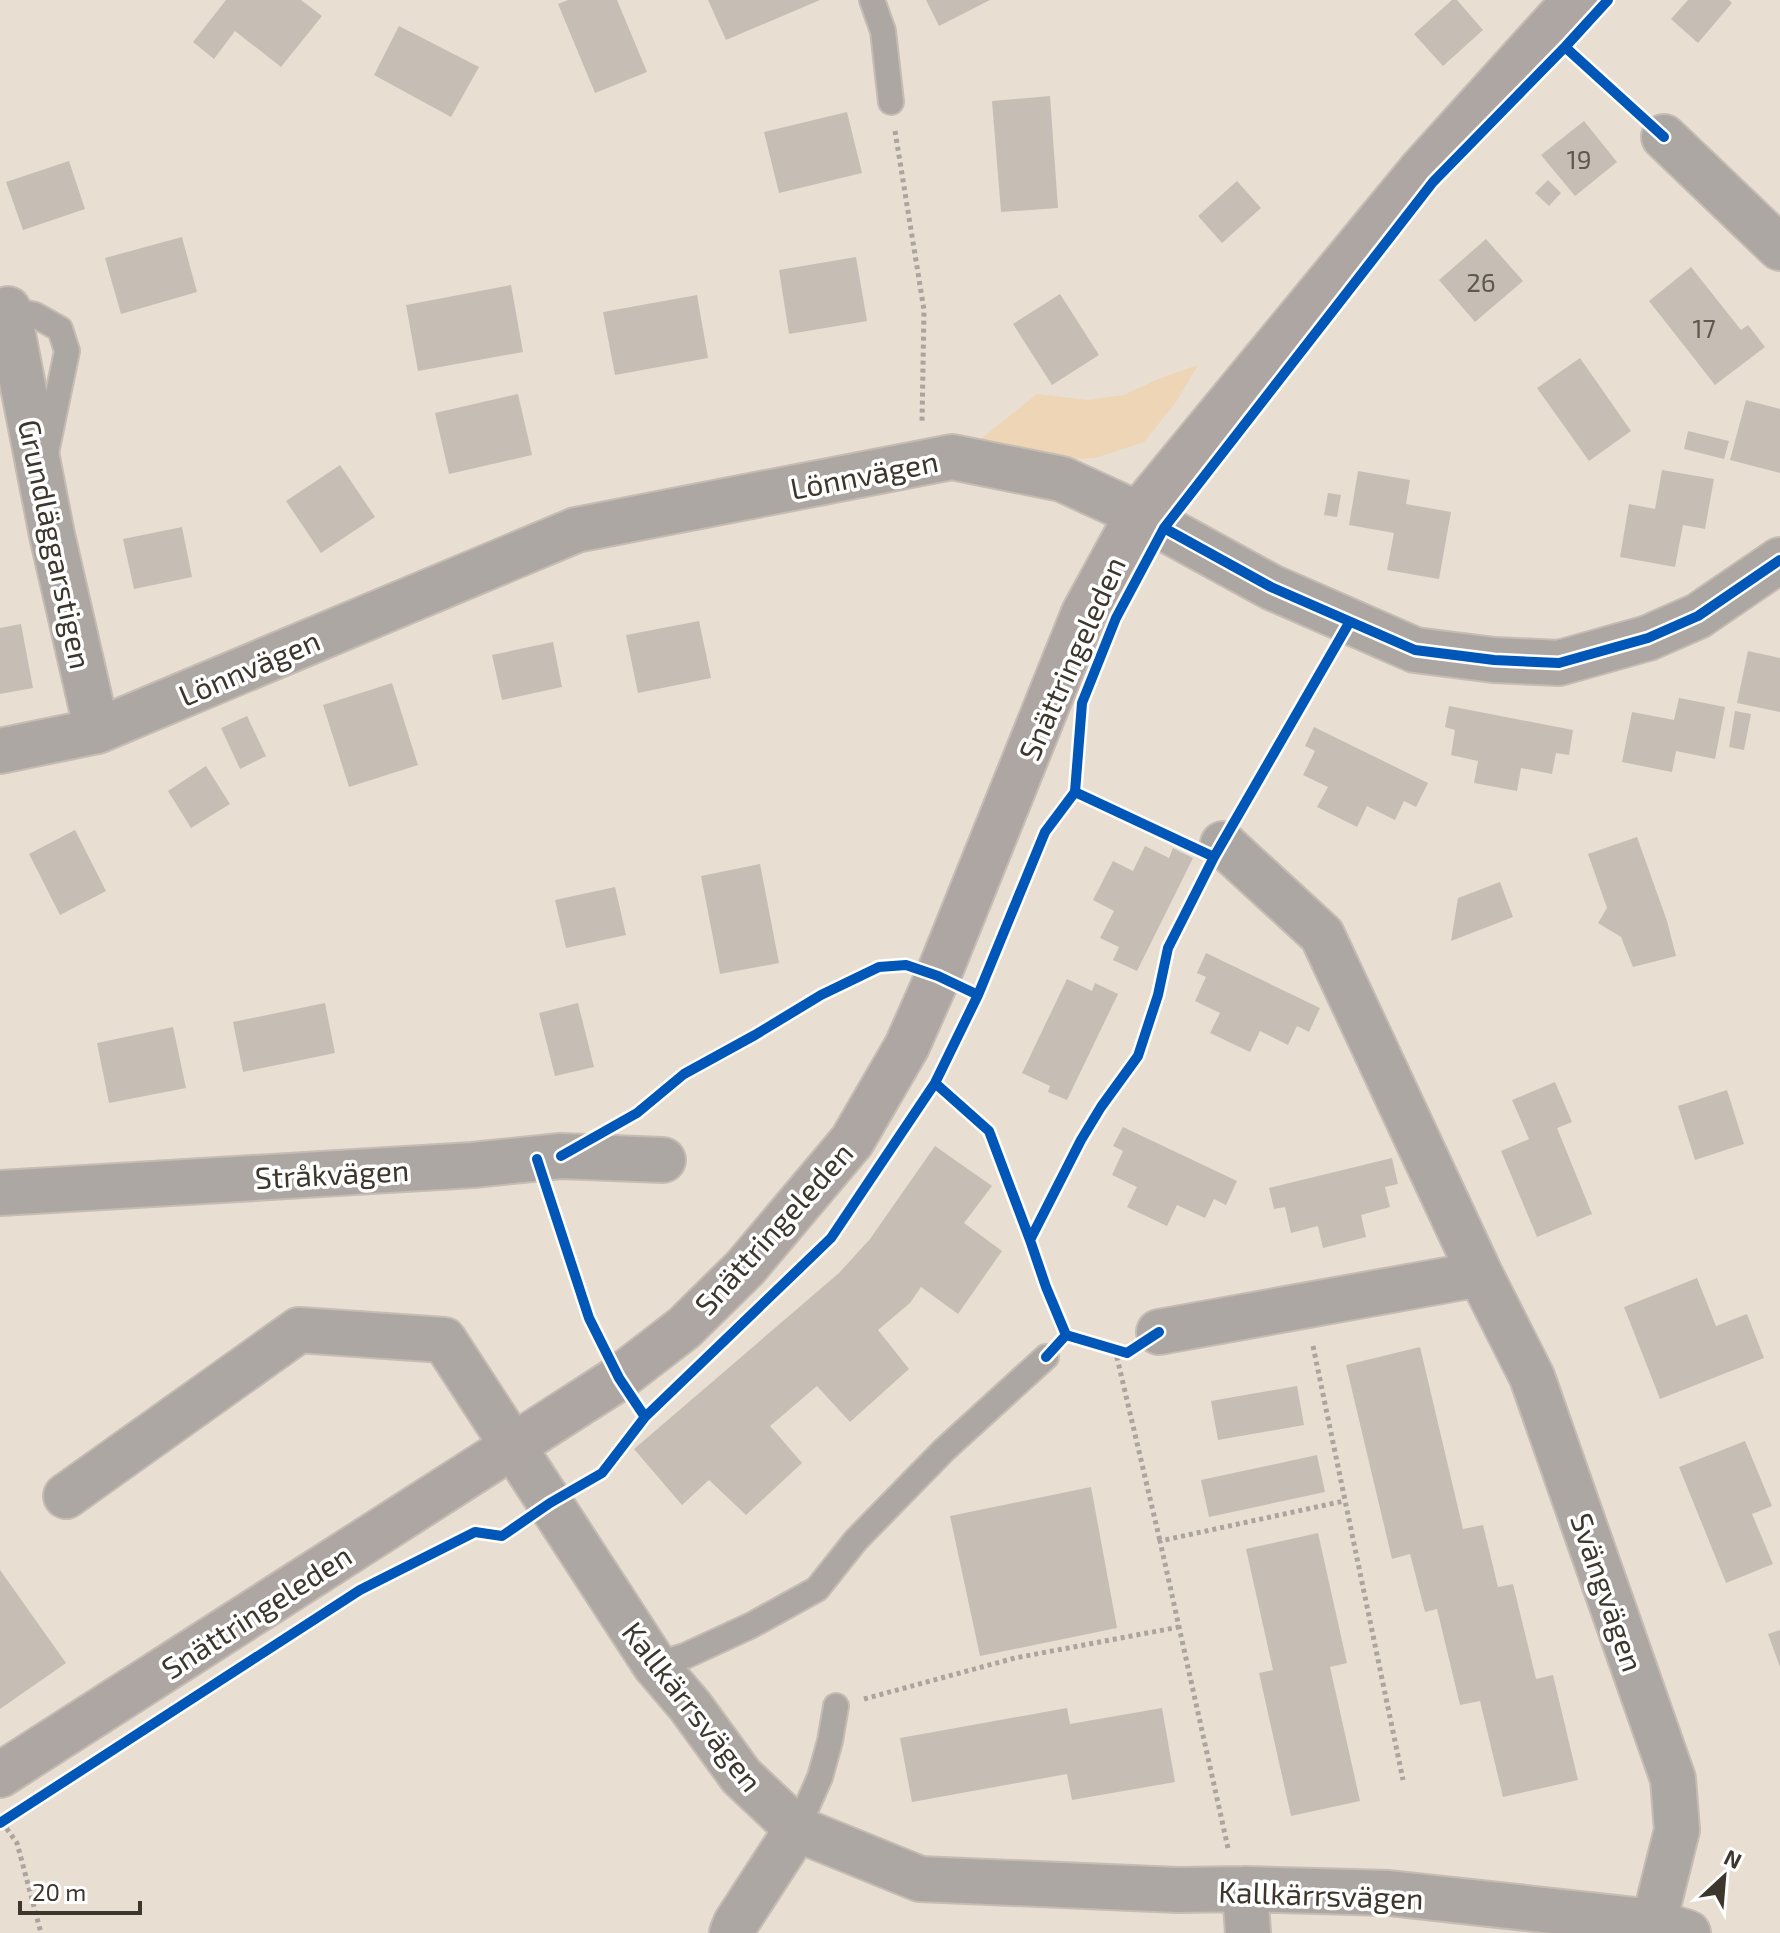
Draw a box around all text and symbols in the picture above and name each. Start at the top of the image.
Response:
house number: 19 [1566,143,1592,174]
house number: 26 [1466,266,1496,297]
house number: 17 [1692,312,1716,343]
street label: Grundläggarstigen [12,416,100,672]
street label: Lönnvägen [787,442,941,506]
street label: Snättringeleden [1010,551,1132,765]
street label: Lönnvägen [173,621,325,713]
street label: Snättringeleden [686,1135,860,1321]
street label: Stråkvägen [254,1151,410,1195]
street label: Svängvägen [1564,1508,1652,1676]
street label: Snättringeleden [154,1536,358,1686]
street label: Kallkärrsvägen [616,1614,770,1798]
north arrow [1684,1837,1764,1917]
text: N [1720,1843,1746,1873]
scale bar [20,1865,140,1915]
street label: Kallkärrsvägen [1218,1872,1424,1916]
text: 20 m [32,1877,86,1906]

